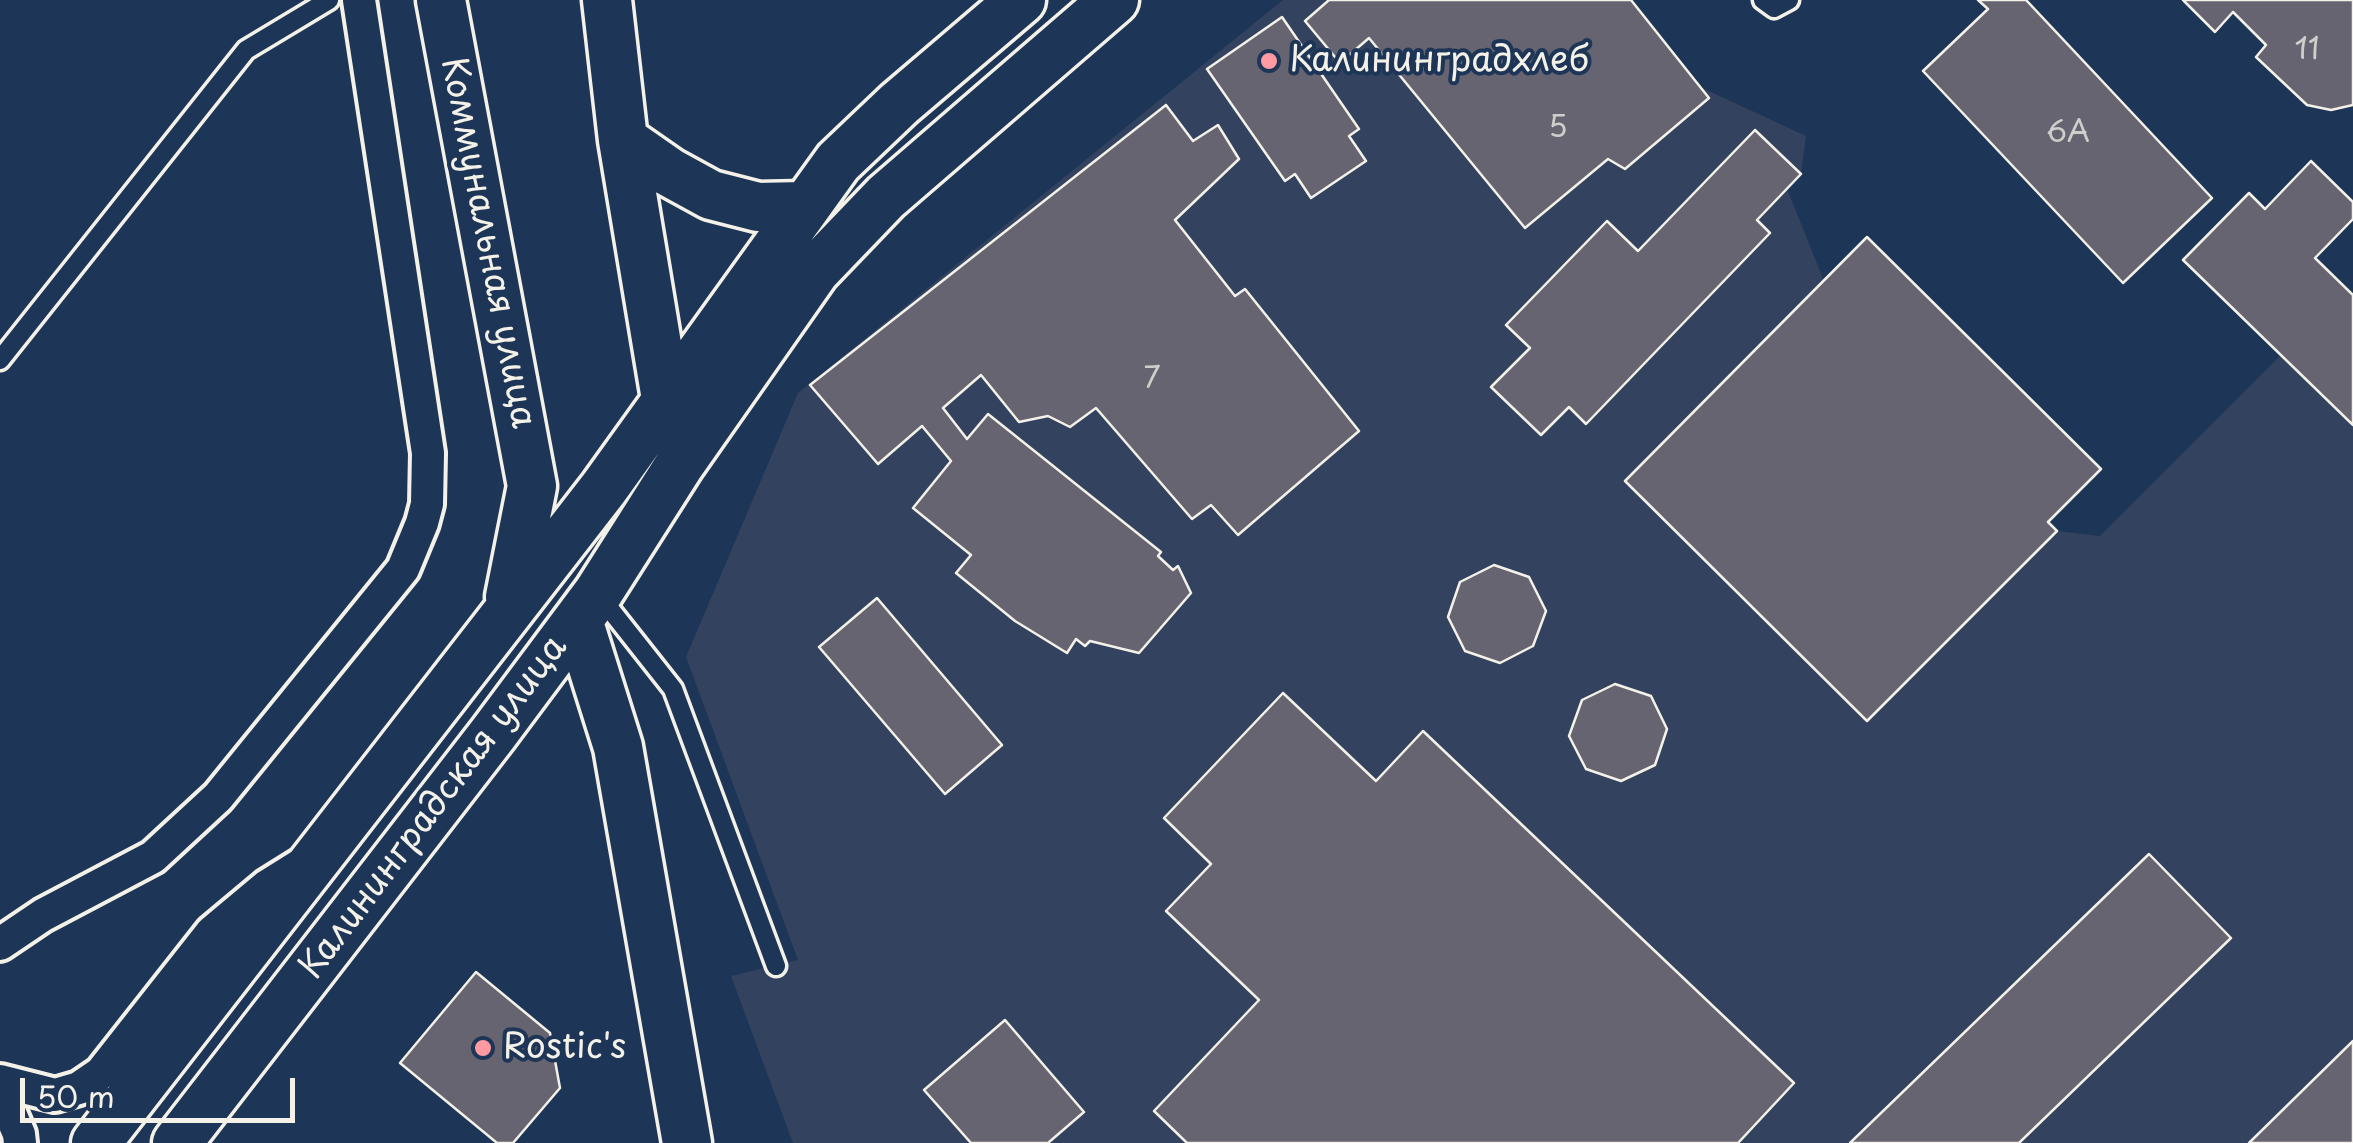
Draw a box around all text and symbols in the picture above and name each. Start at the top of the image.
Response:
house number: 11 [2294,33,2320,69]
place label: Калининградхлеб [1289,40,1589,82]
marker: Калининградхлеб [1258,50,1280,72]
street label: Коммунальная улица [430,54,544,432]
house number: 5 [1548,111,1568,147]
house number: 6А [2046,116,2090,152]
house number: 7 [1143,362,1161,398]
street label: Калининградская улица [291,628,577,988]
place label: Rostic's [503,1027,626,1069]
marker: Rostic's [472,1037,494,1059]
scale bar [25,1058,300,1120]
text: 50 m [37,1073,115,1118]

